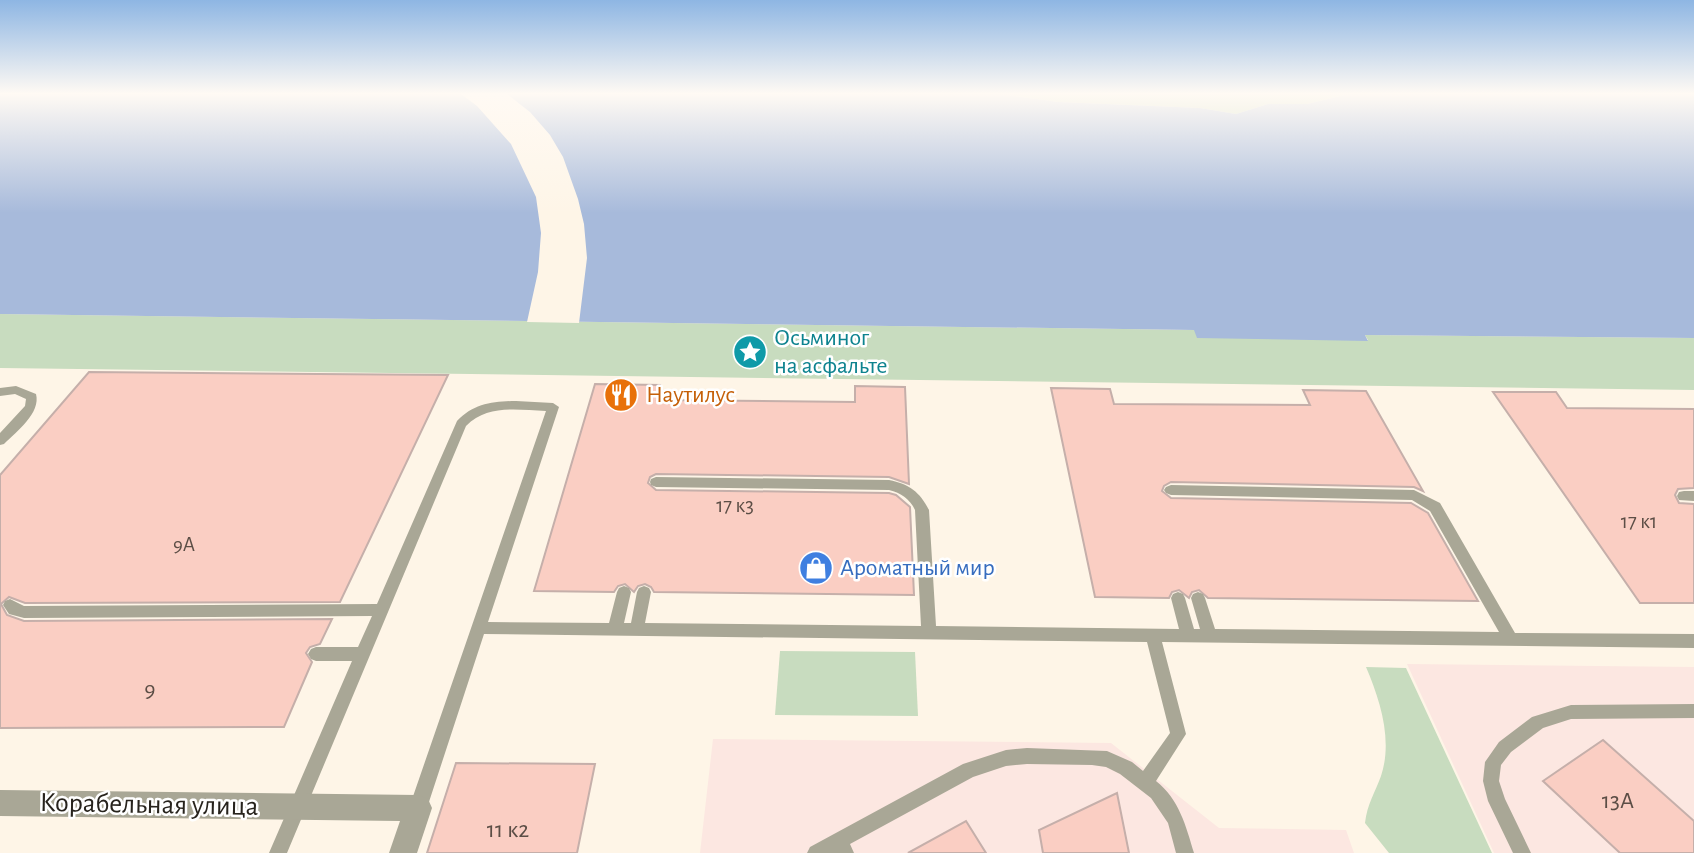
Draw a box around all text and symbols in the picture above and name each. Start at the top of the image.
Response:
place label: Осьминог на асфальте [774,326,888,378]
place icon: Осьминог на асфальте [731,333,769,371]
restaurant icon: Наутилус [602,376,640,414]
place label: Наутилус [646,383,735,407]
house number: 17 к3 [716,495,754,516]
house number: 17 к1 [1621,511,1657,532]
house number: 9А [173,534,195,555]
shop icon: Ароматный мир [797,549,835,587]
place label: Ароматный мир [840,556,995,580]
house number: 9 [144,678,156,702]
street label: Корабельная улица [39,789,259,821]
house number: 13А [1602,789,1634,813]
house number: 11 к2 [487,818,529,842]

